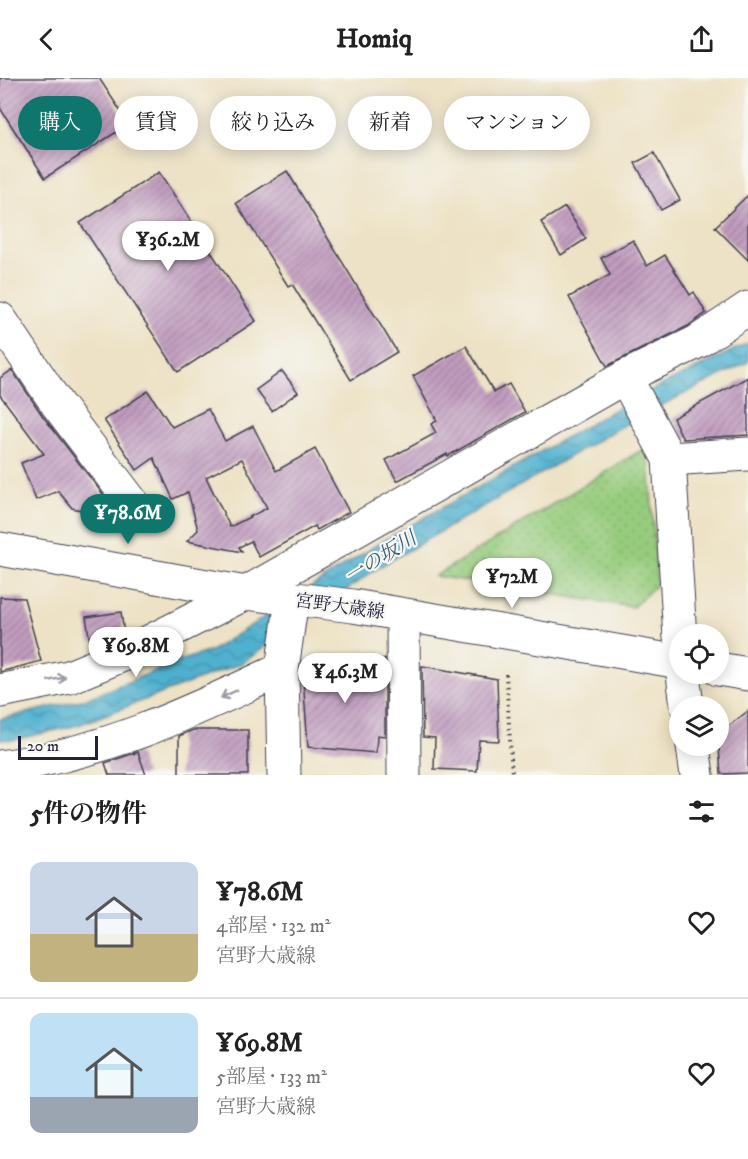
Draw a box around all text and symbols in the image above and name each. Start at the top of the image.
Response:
text: Homiq [336,22,412,56]
icon: back [30,23,63,56]
icon: share [685,23,718,56]
chip: 購入 [18,96,102,150]
chip: 賃貸 [114,96,198,150]
chip: 絞り込み [210,96,336,150]
chip: 新着 [348,96,432,150]
chip: マンション [444,96,590,150]
pin: ¥36.2M [119,221,217,272]
text: ¥36.2M [136,228,200,253]
pin: ¥78.6M [79,494,177,545]
text: ¥78.6M [94,501,162,526]
water label: 一の坂川 [340,525,423,590]
pin: ¥72M [476,558,548,609]
text: ¥72M [486,565,538,590]
street label: 宮野大歳線 [294,590,386,624]
map controls [669,624,729,756]
button: locate [669,624,729,684]
pin: ¥69.8M [87,627,185,678]
text: ¥69.8M [103,634,169,659]
pin: ¥46.3M [296,653,394,704]
text: ¥46.3M [312,660,378,685]
one-way arrow [47,673,67,684]
one-way arrow [220,688,238,700]
button: layers [669,696,729,756]
scale bar [18,733,98,760]
text: 20 m [27,736,59,756]
icon: filters [685,795,718,828]
text: 5件の物件 [30,798,147,831]
text: ¥78.6M [216,876,304,909]
icon: home [78,886,150,958]
icon: heart [685,906,718,939]
text: 4部屋 · 132 m² [216,914,331,939]
text: 宮野大歳線 [216,944,316,969]
text: ¥69.8M [216,1027,303,1060]
icon: home [78,1037,150,1109]
icon: heart [685,1057,718,1090]
text: 5部屋 · 133 m² [216,1065,327,1090]
text: 宮野大歳線 [216,1095,316,1120]

